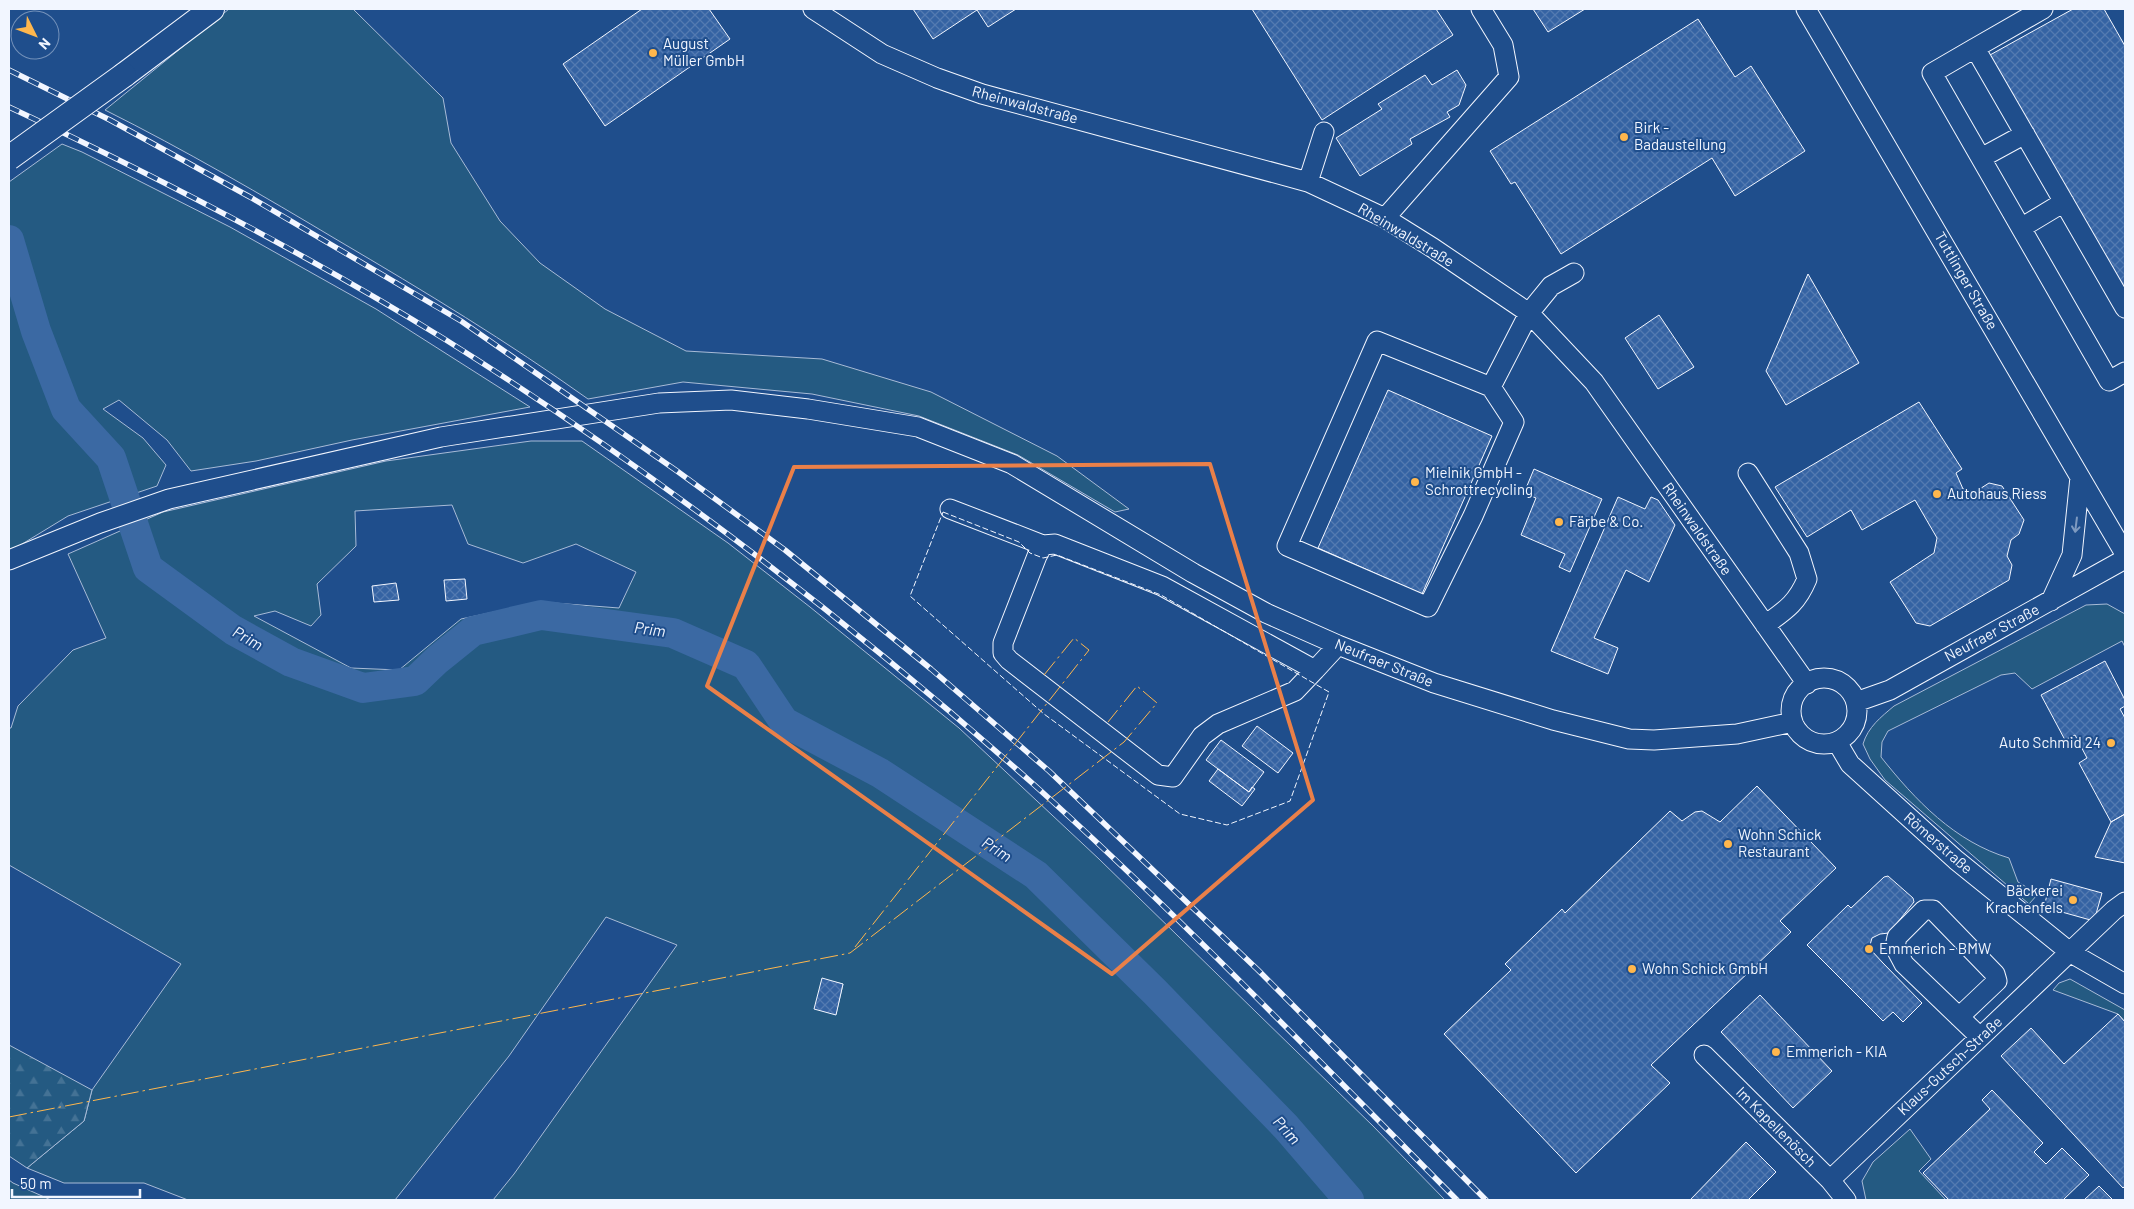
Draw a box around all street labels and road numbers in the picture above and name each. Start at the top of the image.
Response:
street label: Rheinwaldstraße [970,81,1080,127]
street label: Rheinwaldstraße [1355,198,1458,270]
street label: Tuttlinger Straße [1931,228,2002,333]
street label: Rheinwaldstraße [1659,479,1736,578]
street label: Neufraer Straße [1941,600,2042,665]
street label: Neufraer Straße [1332,634,1436,690]
street label: Römerstraße [1901,808,1977,877]
street label: Klaus-Gutsch-Straße [1893,1012,2005,1118]
street label: Im Kapellenösch [1733,1082,1821,1170]

